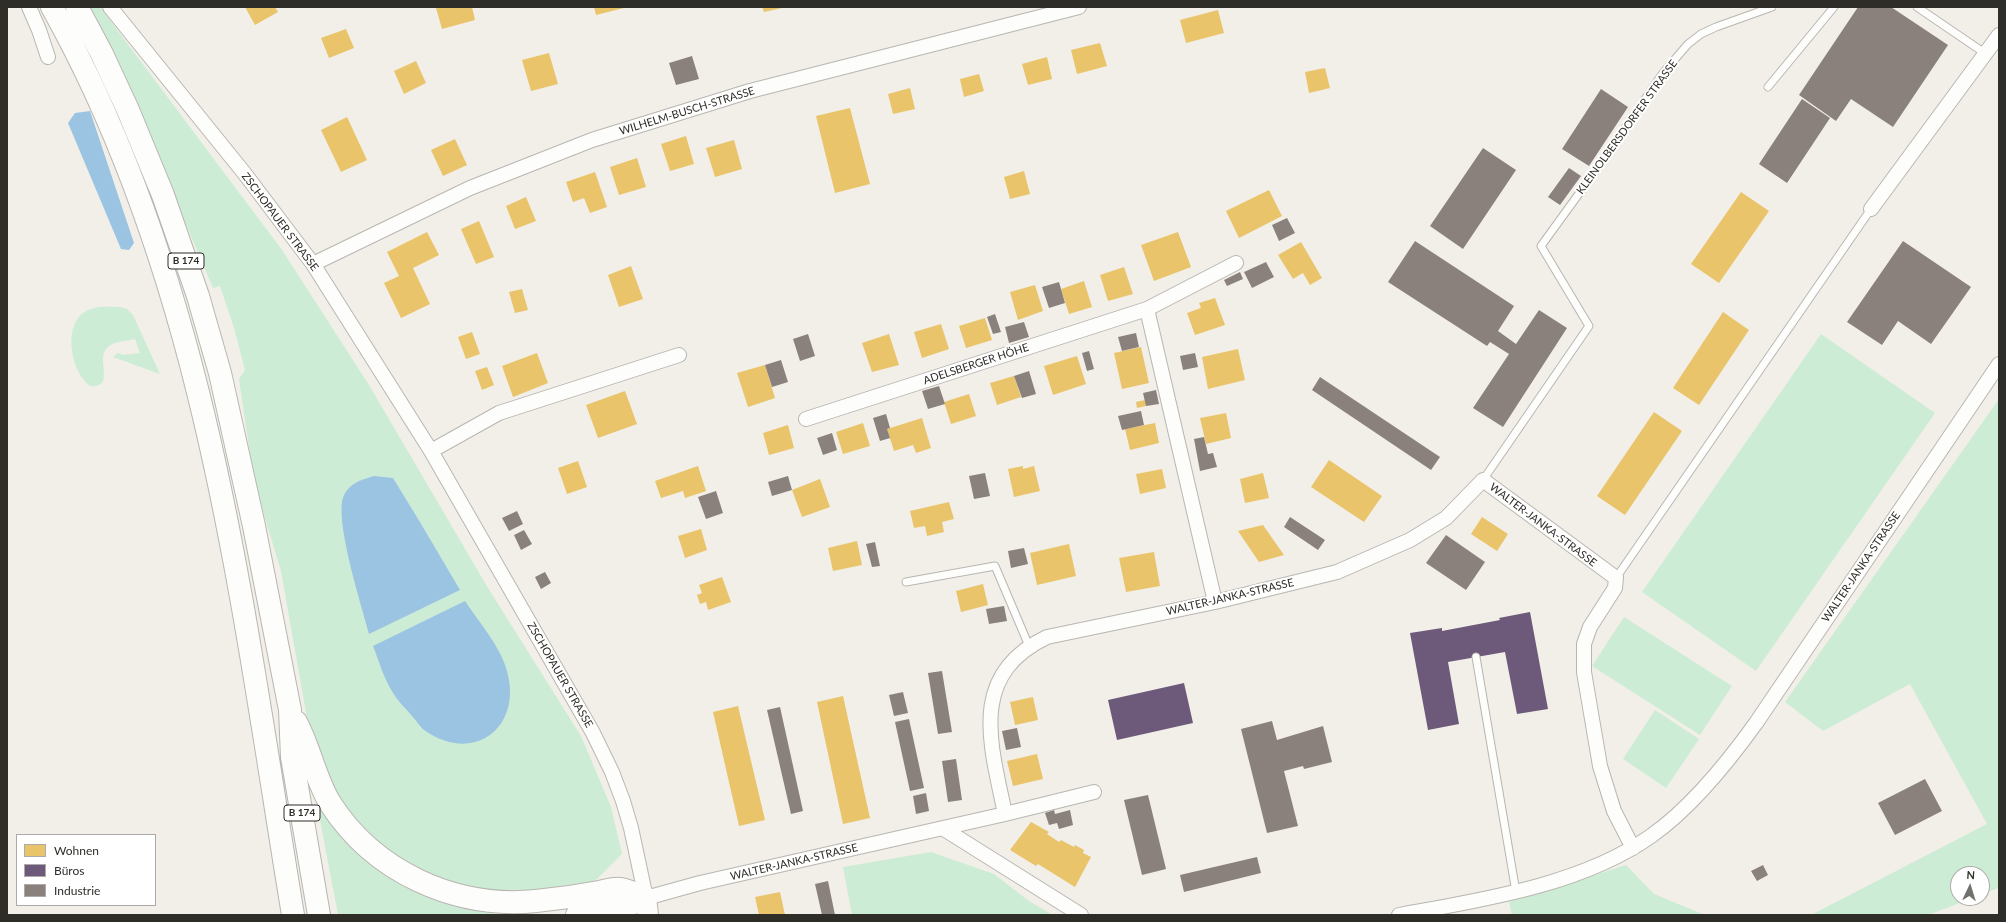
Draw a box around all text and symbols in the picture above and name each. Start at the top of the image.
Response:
street label: KLEINOLBERSDORFER STRASSE [1574,57,1680,197]
street label: WILHELM-BUSCH-STRASSE [618,84,756,138]
street label: ZSCHOPAUER STRASSE [239,170,321,274]
road number: B 174 [168,253,204,269]
street label: ADELSBERGER HÖHE [922,341,1030,387]
street label: WALTER-JANKA-STRASSE [1487,480,1599,570]
street label: WALTER-JANKA-STRASSE [1819,509,1903,625]
street label: WALTER-JANKA-STRASSE [1165,576,1295,618]
street label: ZSCHOPAUER STRASSE [524,620,596,730]
road number: B 174 [284,805,320,821]
legend [16,834,156,906]
street label: WALTER-JANKA-STRASSE [729,841,859,883]
text: Wohnen [54,843,99,858]
text: Büros [54,863,84,878]
north arrow [1950,866,1990,906]
text: N [1966,868,1975,881]
text: Industrie [54,883,100,898]

